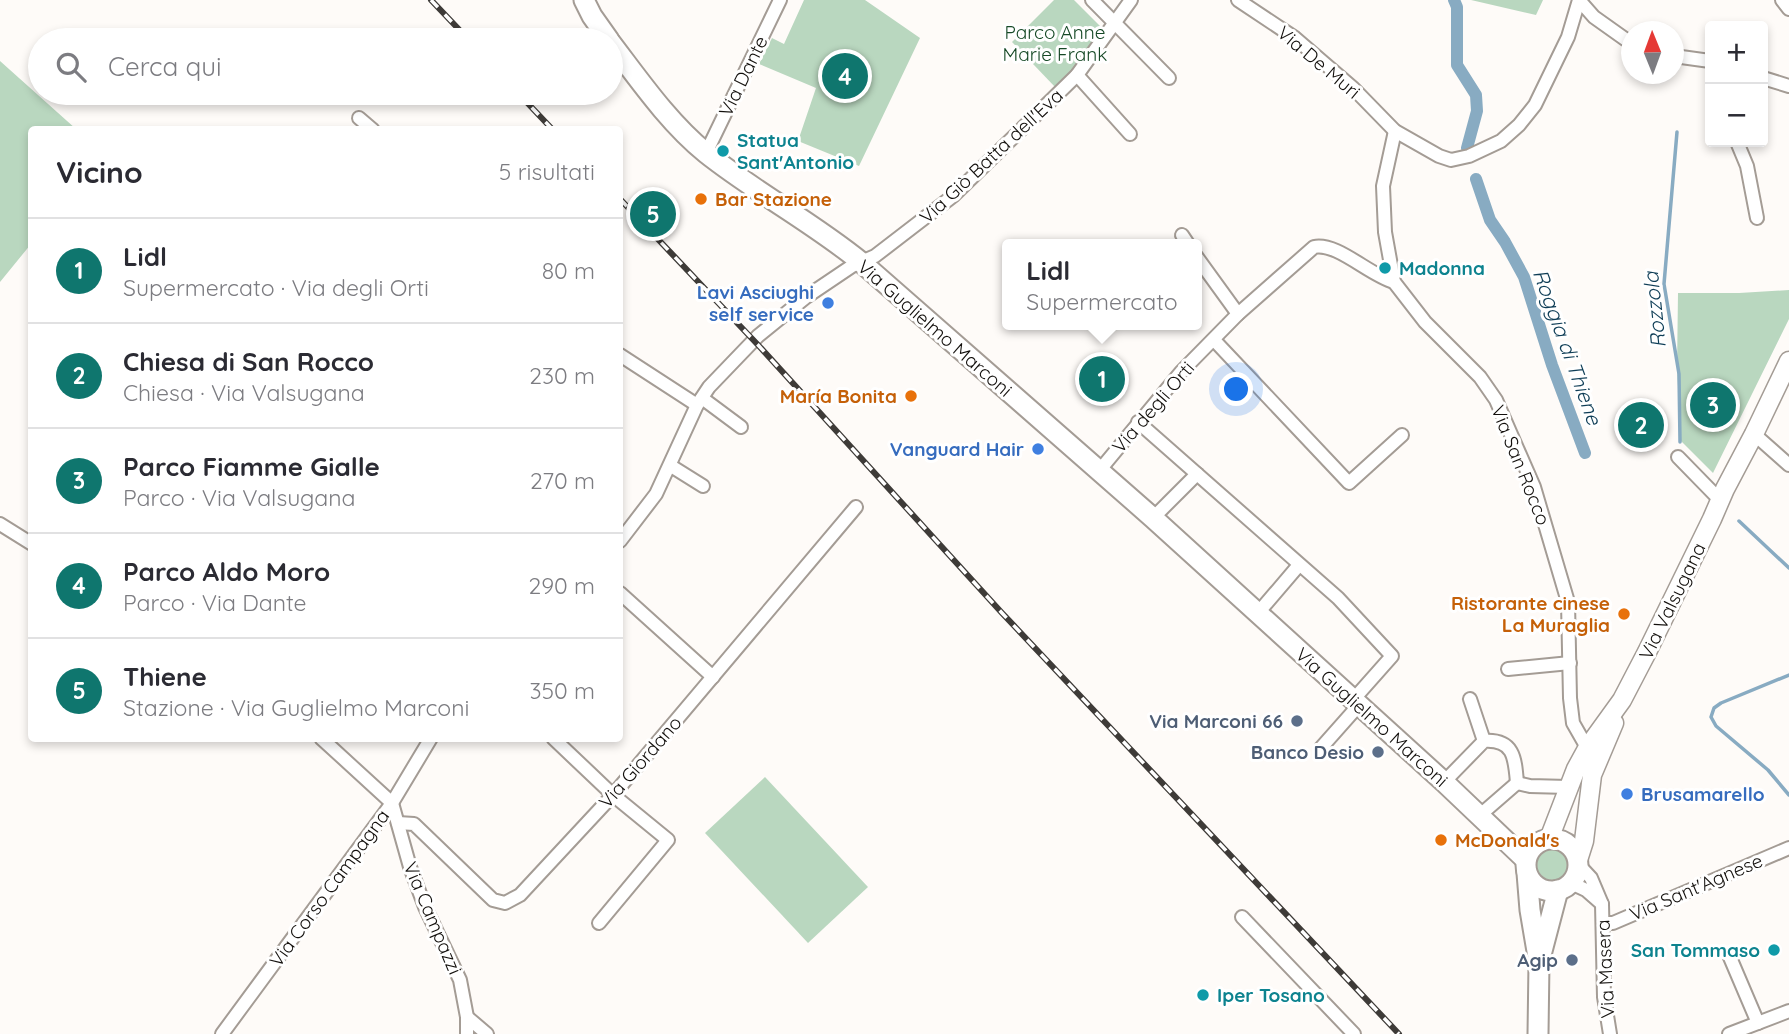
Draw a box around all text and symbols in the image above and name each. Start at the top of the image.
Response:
park label: Parco Anne Marie Frank [1003,20,1107,66]
street label: Via De Muri [1273,20,1365,104]
north arrow [1621,21,1684,84]
map controls [1705,21,1768,147]
button: + [1705,21,1768,84]
search box [28,28,623,105]
street label: Via Dante [713,32,773,120]
icon: search [52,48,90,86]
text: Cerca qui [108,50,222,83]
pin: 4 [822,50,868,102]
street label: Via Giò Batta dell'Eva [914,83,1068,229]
button: − [1705,84,1768,147]
place label: Statua Sant'Antonio [737,128,854,174]
marker: Statua Sant'Antonio [715,143,731,159]
text: Vicino [56,153,143,191]
text: 5 risultati [499,157,595,186]
place label: Bar Stazione [715,187,832,211]
pin: 5 [630,188,676,240]
marker: Bar Stazione [693,191,709,207]
popup [1002,239,1202,330]
text: Lidl [123,240,167,273]
street label: Via Guglielmo Marconi [853,254,1017,402]
text: Lidl [1026,254,1070,287]
text: 1 [75,256,83,285]
text: 80 m [542,256,595,285]
place label: Madonna [1399,256,1485,280]
marker: Madonna [1377,260,1393,276]
water label: Roggia di Thiene [1528,265,1609,429]
water label: Rozzola [1637,269,1671,350]
text: Supermercato · Via degli Orti [123,273,429,302]
place label: Lavi Asciughi self service [697,280,814,326]
text: Supermercato [1026,287,1178,316]
marker: Lavi Asciughi self service [820,295,836,311]
text: Chiesa di San Rocco [123,345,374,378]
pin: 1 [1079,353,1125,405]
street label: Via degli Orti [1107,356,1199,458]
text: 2 [72,361,86,390]
text: 230 m [529,361,595,390]
your location [1219,372,1253,406]
text: Chiesa · Via Valsugana [123,378,365,407]
pin: 3 [1690,379,1736,431]
place label: María Bonita [780,384,897,408]
marker: María Bonita [903,388,919,404]
pin: 2 [1618,399,1664,451]
street label: Via San Rocco [1486,402,1556,528]
place label: Vanguard Hair [890,437,1024,461]
marker: Vanguard Hair [1030,441,1046,457]
text: Parco Fiamme Gialle [123,450,380,483]
text: 3 [73,466,85,495]
text: 270 m [530,466,595,495]
text: Parco · Via Valsugana [123,483,355,512]
street label: Via Valsugana [1633,539,1711,663]
text: Parco Aldo Moro [123,555,330,588]
text: 4 [72,571,86,600]
text: 290 m [528,571,595,600]
text: Parco · Via Dante [123,588,307,617]
place label: Ristorante cinese La Muraglia [1451,591,1610,637]
marker: Ristorante cinese La Muraglia [1616,606,1632,622]
street label: Via Guglielmo Marconi [1291,642,1453,792]
text: Thiene [123,660,207,693]
text: 5 [72,676,86,705]
text: 350 m [529,676,595,705]
text: Stazione · Via Guglielmo Marconi [123,693,469,722]
place label: Via Marconi 66 [1149,709,1283,733]
street label: Via Giordano [593,711,687,813]
marker: Via Marconi 66 [1289,713,1305,729]
place label: Banco Desio [1251,740,1364,764]
marker: Banco Desio [1370,744,1386,760]
place label: Brusamarello [1641,782,1765,806]
marker: Brusamarello [1619,786,1635,802]
street label: Via Corso Campagna [264,805,394,971]
place label: McDonald's [1455,828,1559,852]
marker: McDonald's [1433,832,1449,848]
street label: Via Sant'Agnese [1626,848,1766,926]
street label: Via Campazzi [399,858,467,978]
street label: Via Masera [1590,919,1620,1019]
place label: San Tommaso [1631,938,1760,962]
marker: San Tommaso [1766,942,1782,958]
place label: Agip [1517,948,1558,972]
marker: Agip [1564,952,1580,968]
place label: Iper Tosano [1217,983,1325,1007]
marker: Iper Tosano [1195,987,1211,1003]

